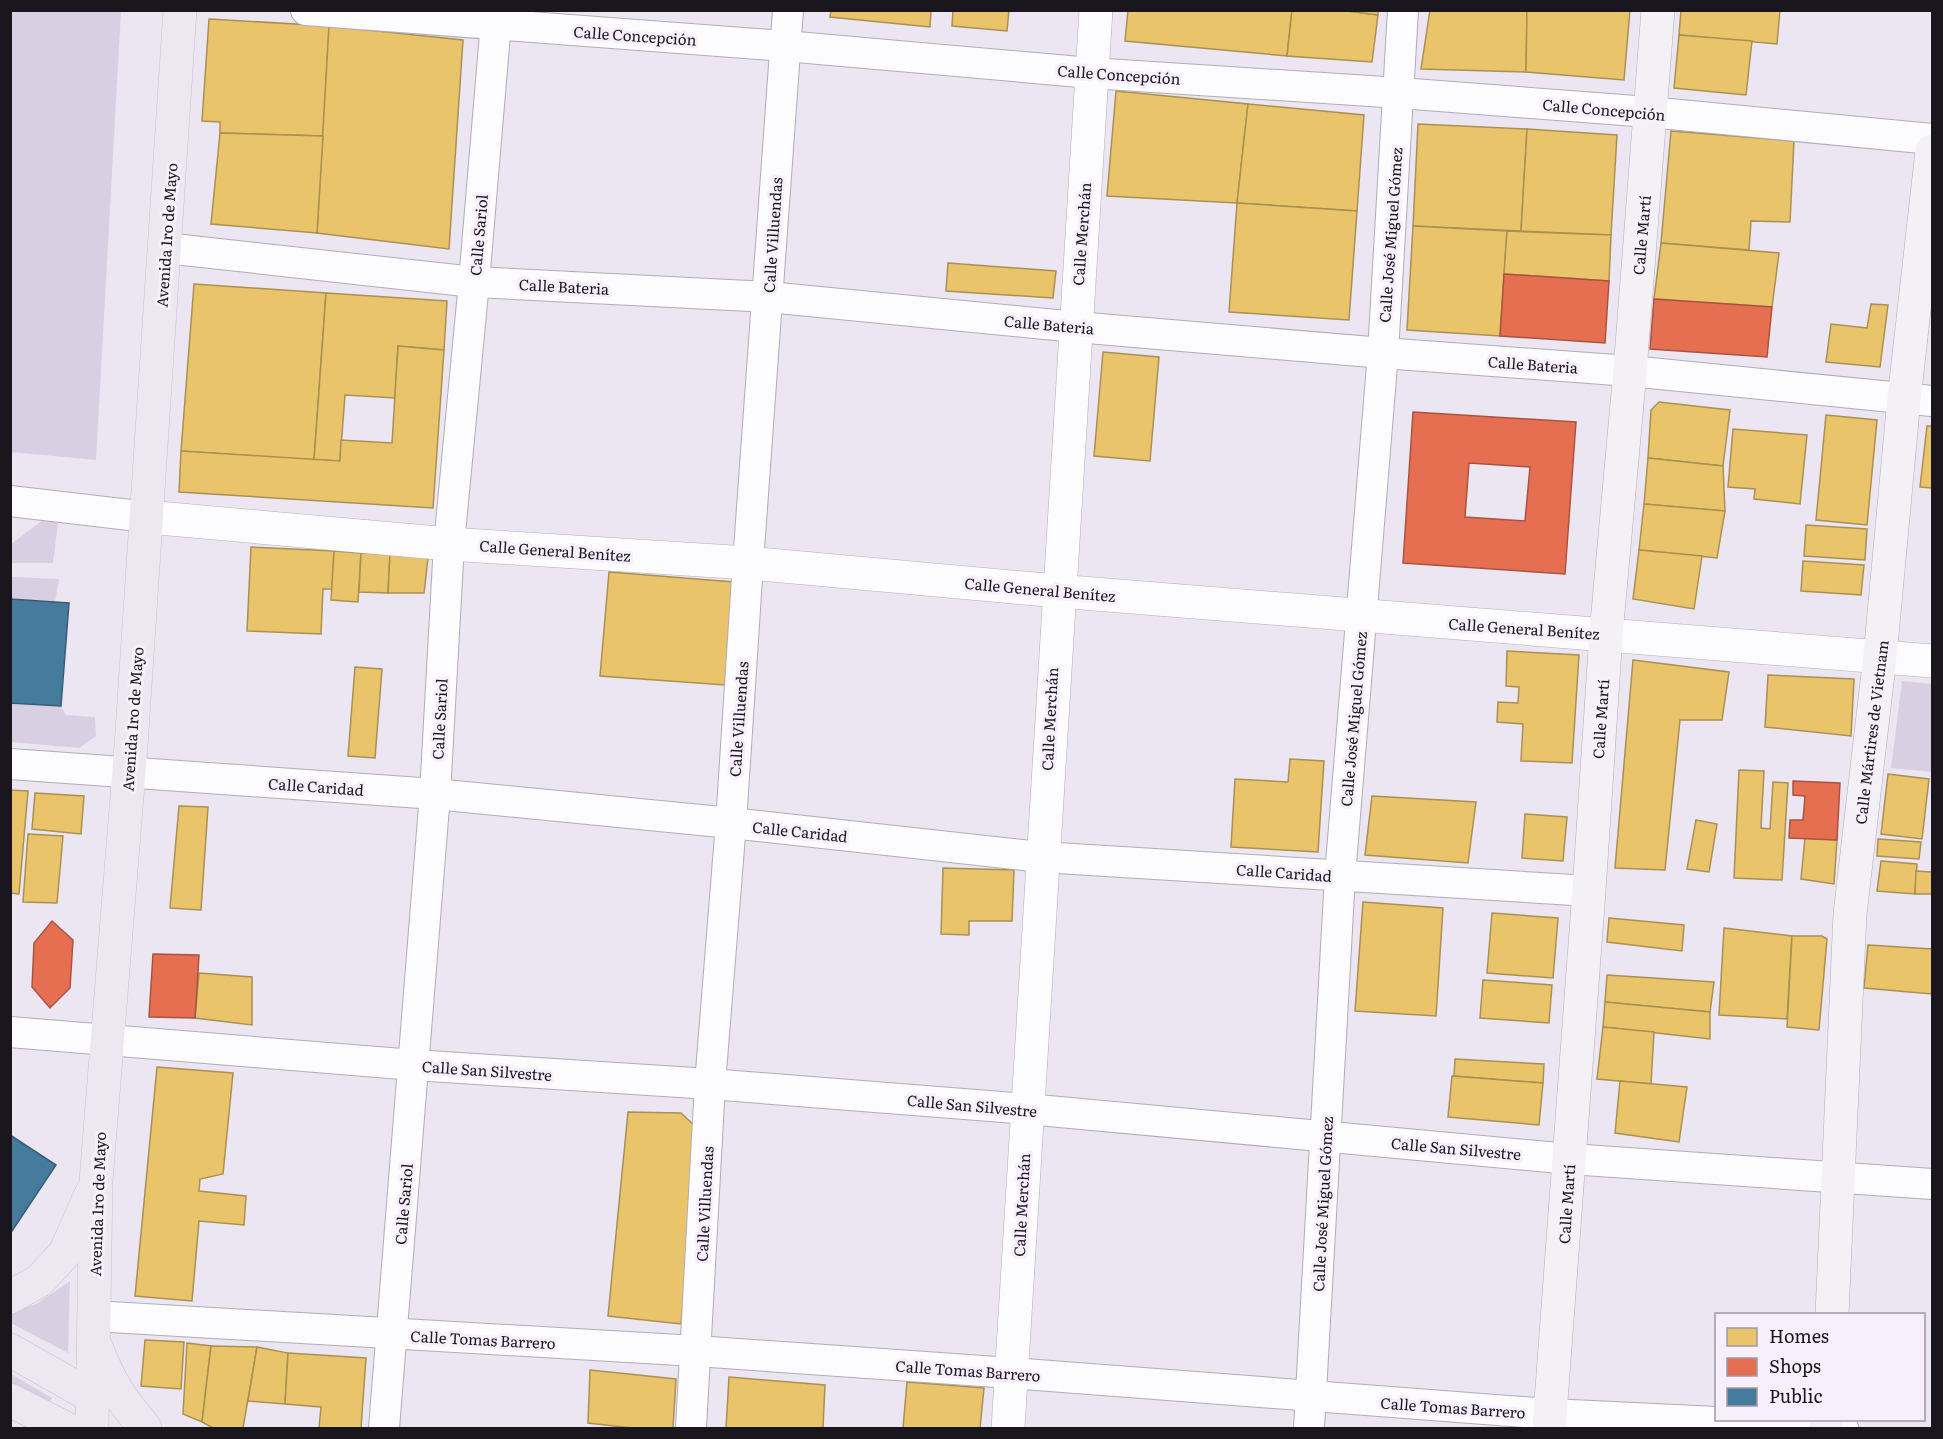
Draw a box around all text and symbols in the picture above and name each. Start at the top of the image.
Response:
street label: Calle Concepción [573,19,697,51]
street label: Calle Concepción [1057,58,1181,90]
street label: Calle Concepción [1542,92,1667,126]
street label: Calle José Miguel Gómez [1372,147,1408,323]
street label: Avenida 1ro de Mayo [149,162,183,308]
street label: Calle Villuendas [756,176,788,293]
street label: Calle Merchán [1066,181,1096,286]
street label: Calle Sariol [463,193,493,277]
street label: Calle Martí [1626,194,1656,276]
street label: Calle Bateria [518,272,611,300]
street label: Calle Bateria [1003,309,1096,339]
street label: Calle Bateria [1487,349,1580,379]
street label: Calle General Benítez [479,533,631,567]
street label: Calle General Benítez [963,571,1117,607]
street label: Calle General Benítez [1448,611,1600,645]
street label: Calle José Miguel Gómez [1334,630,1372,808]
street label: Calle Mártires de Vietnam [1848,638,1894,826]
street label: Avenida 1ro de Mayo [115,646,149,792]
street label: Calle Villuendas [722,660,754,777]
street label: Calle Merchán [1035,667,1063,771]
street label: Calle Sariol [425,678,453,760]
street label: Calle Martí [1586,678,1614,760]
street label: Calle Caridad [267,771,365,801]
street label: Calle Caridad [751,815,849,847]
street label: Calle Caridad [1235,857,1333,887]
street label: Calle San Silvestre [421,1054,553,1086]
street label: Calle San Silvestre [906,1088,1038,1122]
street label: Calle José Miguel Gómez [1306,1116,1338,1292]
street label: Avenida 1ro de Mayo [83,1131,111,1277]
street label: Calle San Silvestre [1390,1131,1522,1165]
street label: Calle Villuendas [689,1145,719,1262]
street label: Calle Merchán [1007,1153,1035,1257]
street label: Calle Sariol [388,1162,418,1246]
street label: Calle Martí [1552,1163,1580,1245]
legend [1715,1313,1925,1421]
text: Homes [1769,1322,1829,1349]
street label: Calle Tomas Barrero [410,1324,556,1354]
text: Shops [1769,1352,1821,1379]
street label: Calle Tomas Barrero [895,1353,1041,1387]
text: Public [1769,1382,1823,1409]
street label: Calle Tomas Barrero [1380,1390,1526,1424]

